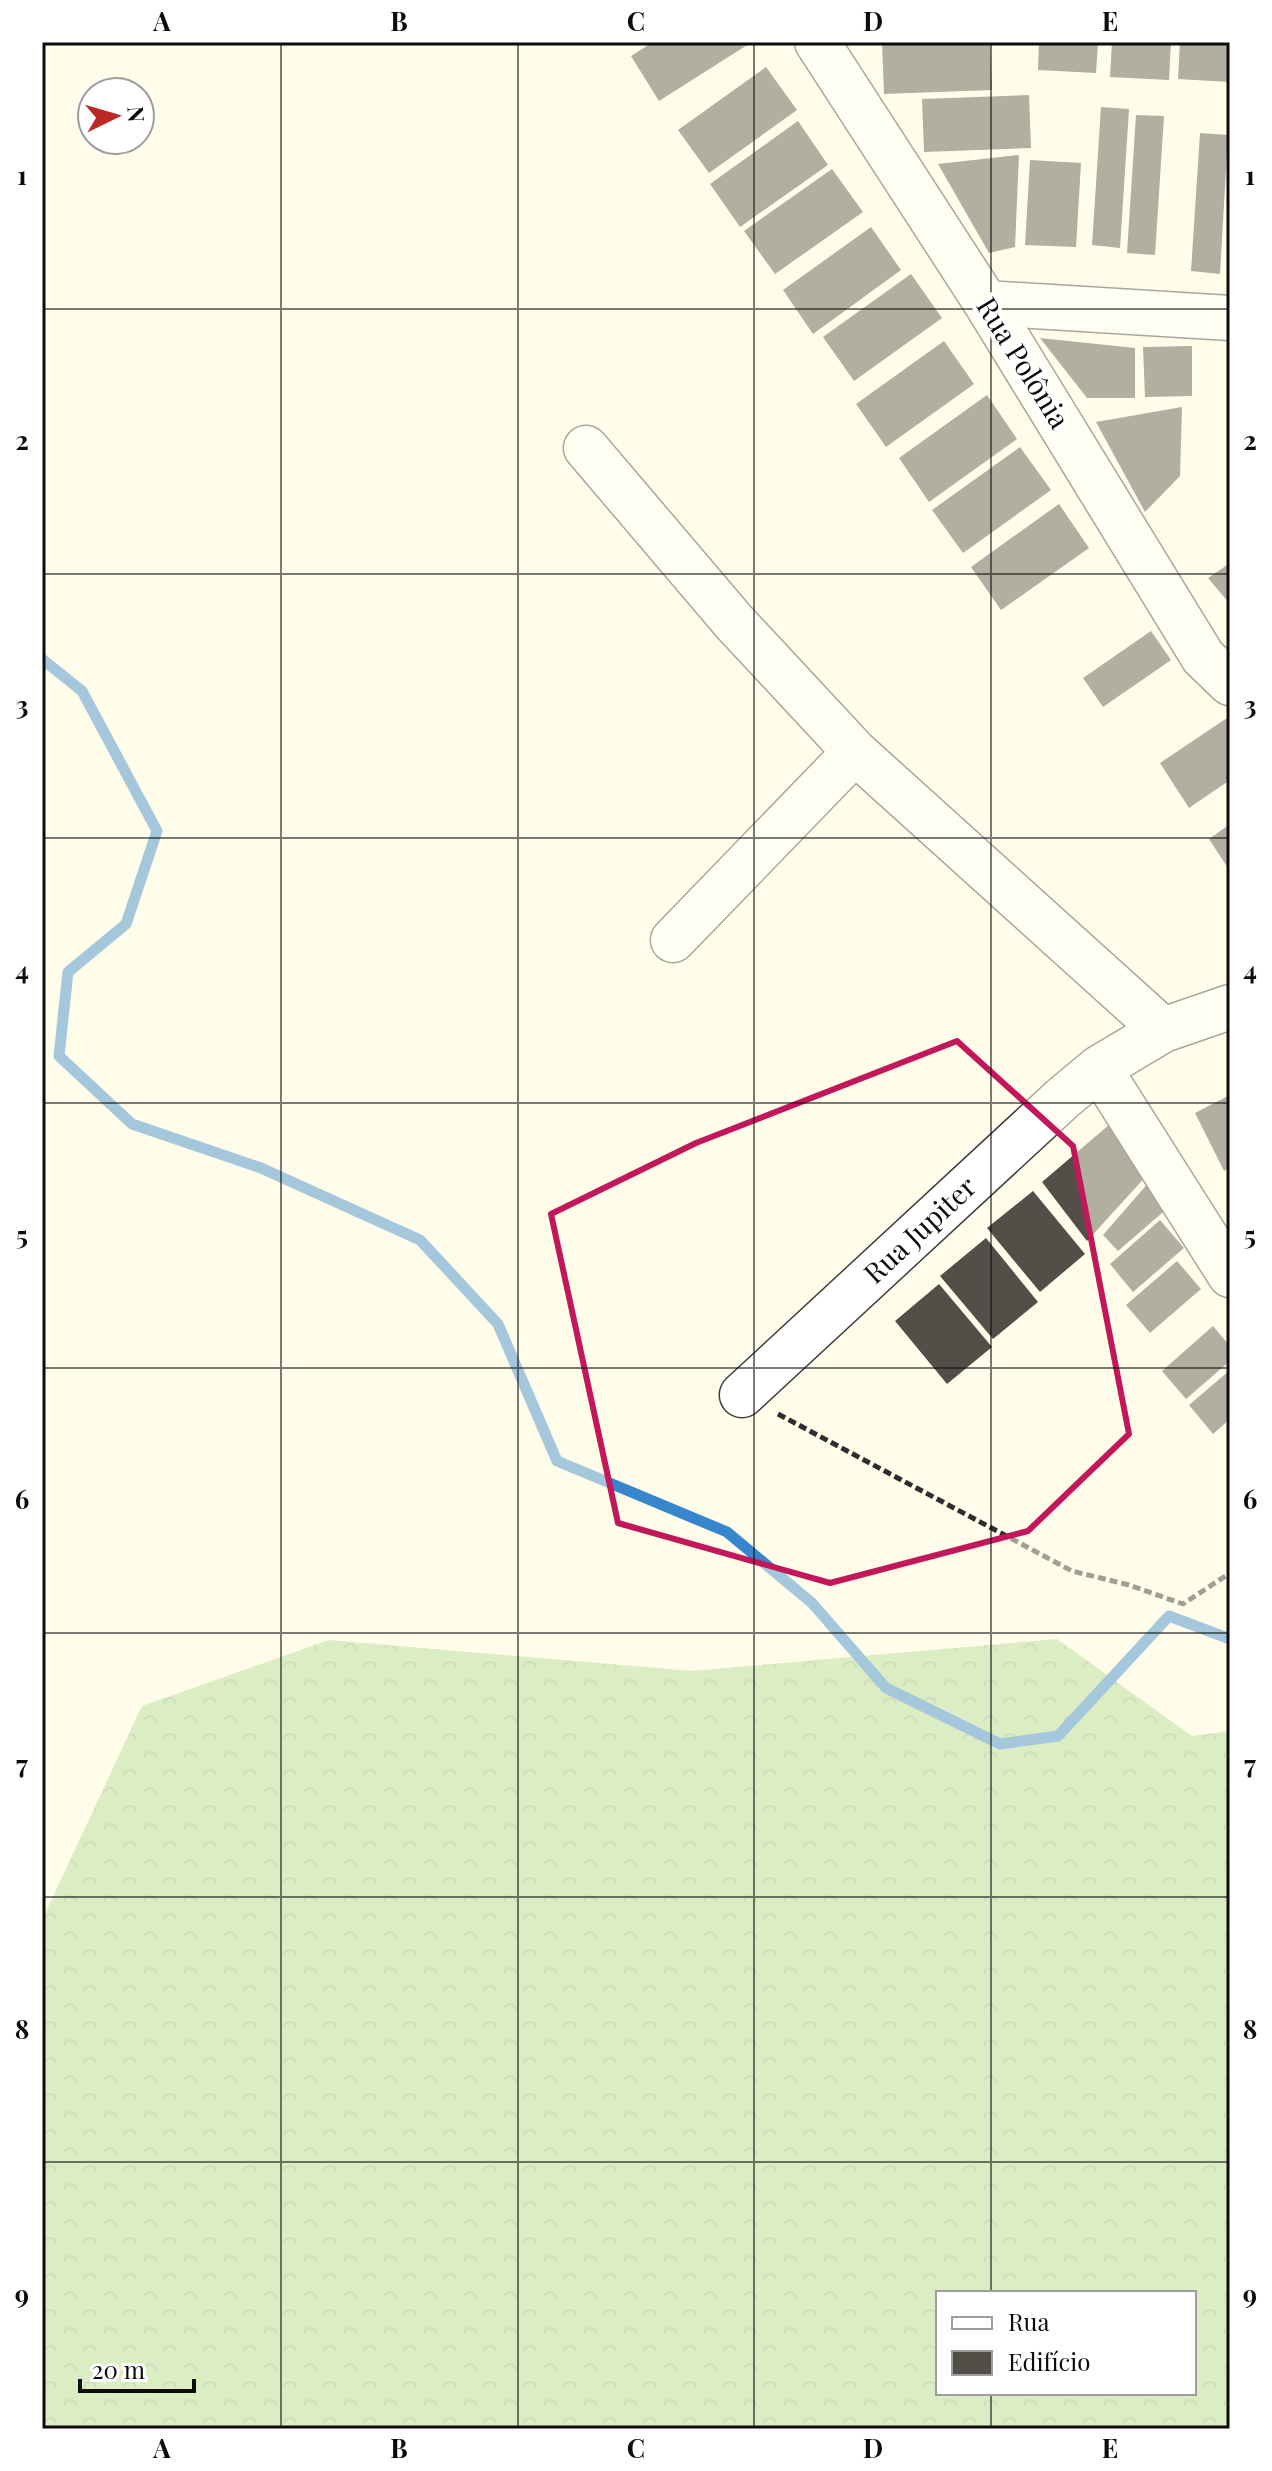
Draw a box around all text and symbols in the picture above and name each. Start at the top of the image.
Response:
text: A [152,3,171,38]
text: B [390,3,408,38]
text: C [627,3,645,38]
text: D [863,3,883,38]
text: E [1102,3,1118,38]
north arrow [76,76,156,156]
text: N [121,105,153,124]
text: 1 [17,157,27,192]
text: 1 [1245,157,1255,192]
street label: Rua Polônia [969,290,1079,435]
text: 2 [15,422,29,457]
text: 2 [1243,422,1257,457]
text: 3 [16,687,28,722]
text: 3 [1244,687,1256,722]
text: 4 [15,952,29,987]
text: 4 [1243,952,1257,987]
street label: Rua Jupiter [855,1167,984,1291]
text: 5 [16,1217,28,1252]
text: 5 [1244,1217,1256,1252]
text: 6 [15,1481,29,1516]
text: 6 [1243,1481,1257,1516]
text: 7 [16,1746,28,1781]
text: 7 [1244,1746,1256,1781]
text: 8 [15,2011,29,2046]
text: 8 [1243,2011,1257,2046]
text: 9 [15,2276,29,2311]
text: 9 [1243,2276,1257,2311]
legend [936,2291,1196,2395]
text: Rua [1008,2305,1049,2337]
scale bar [80,2343,194,2393]
text: Edifício [1008,2345,1090,2377]
text: 20 m [92,2353,145,2385]
text: A [152,2430,171,2465]
text: B [390,2430,408,2465]
text: C [627,2430,645,2465]
text: D [863,2430,883,2465]
text: E [1102,2430,1118,2465]

